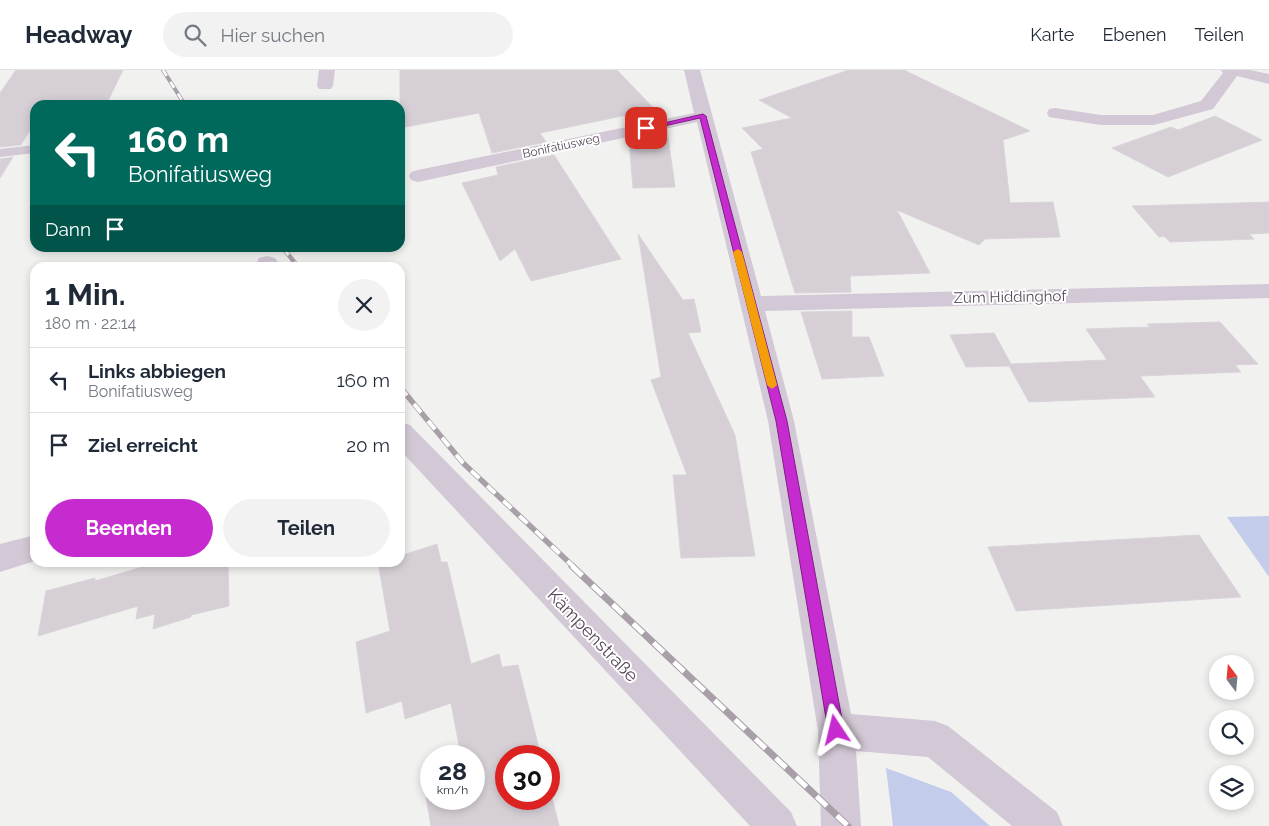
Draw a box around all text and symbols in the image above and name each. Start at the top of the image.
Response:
search box [163,12,513,57]
text: Headway [25,20,133,49]
icon: search [181,21,209,49]
text: Hier suchen [221,24,325,46]
text: Karte [1030,24,1074,45]
text: Ebenen [1102,24,1167,45]
text: Teilen [1195,24,1244,45]
pin [625,107,667,149]
icon: arrive [632,114,660,142]
text: 160 m [128,119,229,160]
icon: left [45,120,110,185]
street label: Bonifatiusweg [521,131,601,161]
text: Bonifatiusweg [128,161,272,187]
icon: arrive [101,215,129,243]
text: Dann [45,218,91,240]
text: 1 Min. [45,277,126,312]
button: close [338,279,390,331]
street label: Zum Hiddinghof [954,287,1067,307]
text: 180 m · 22:14 [45,314,136,333]
text: Links abbiegen [88,360,226,382]
icon: left [45,366,73,394]
text: 160 m [336,369,390,391]
text: Bonifatiusweg [88,382,193,401]
icon: arrive [45,431,73,459]
text: Ziel erreicht [88,434,198,456]
text: 20 m [346,434,390,456]
button: Beenden [45,499,213,557]
button: Teilen [223,499,390,557]
street label: Kämpenstraße [543,584,643,686]
north arrow [1209,655,1254,700]
map controls [1209,655,1254,810]
position arrow [809,703,861,755]
button: search [1209,710,1254,755]
speed limit sign: 30 [495,745,560,810]
text: 28 [438,756,467,786]
button: layers [1209,765,1254,810]
text: km/h [437,783,468,797]

